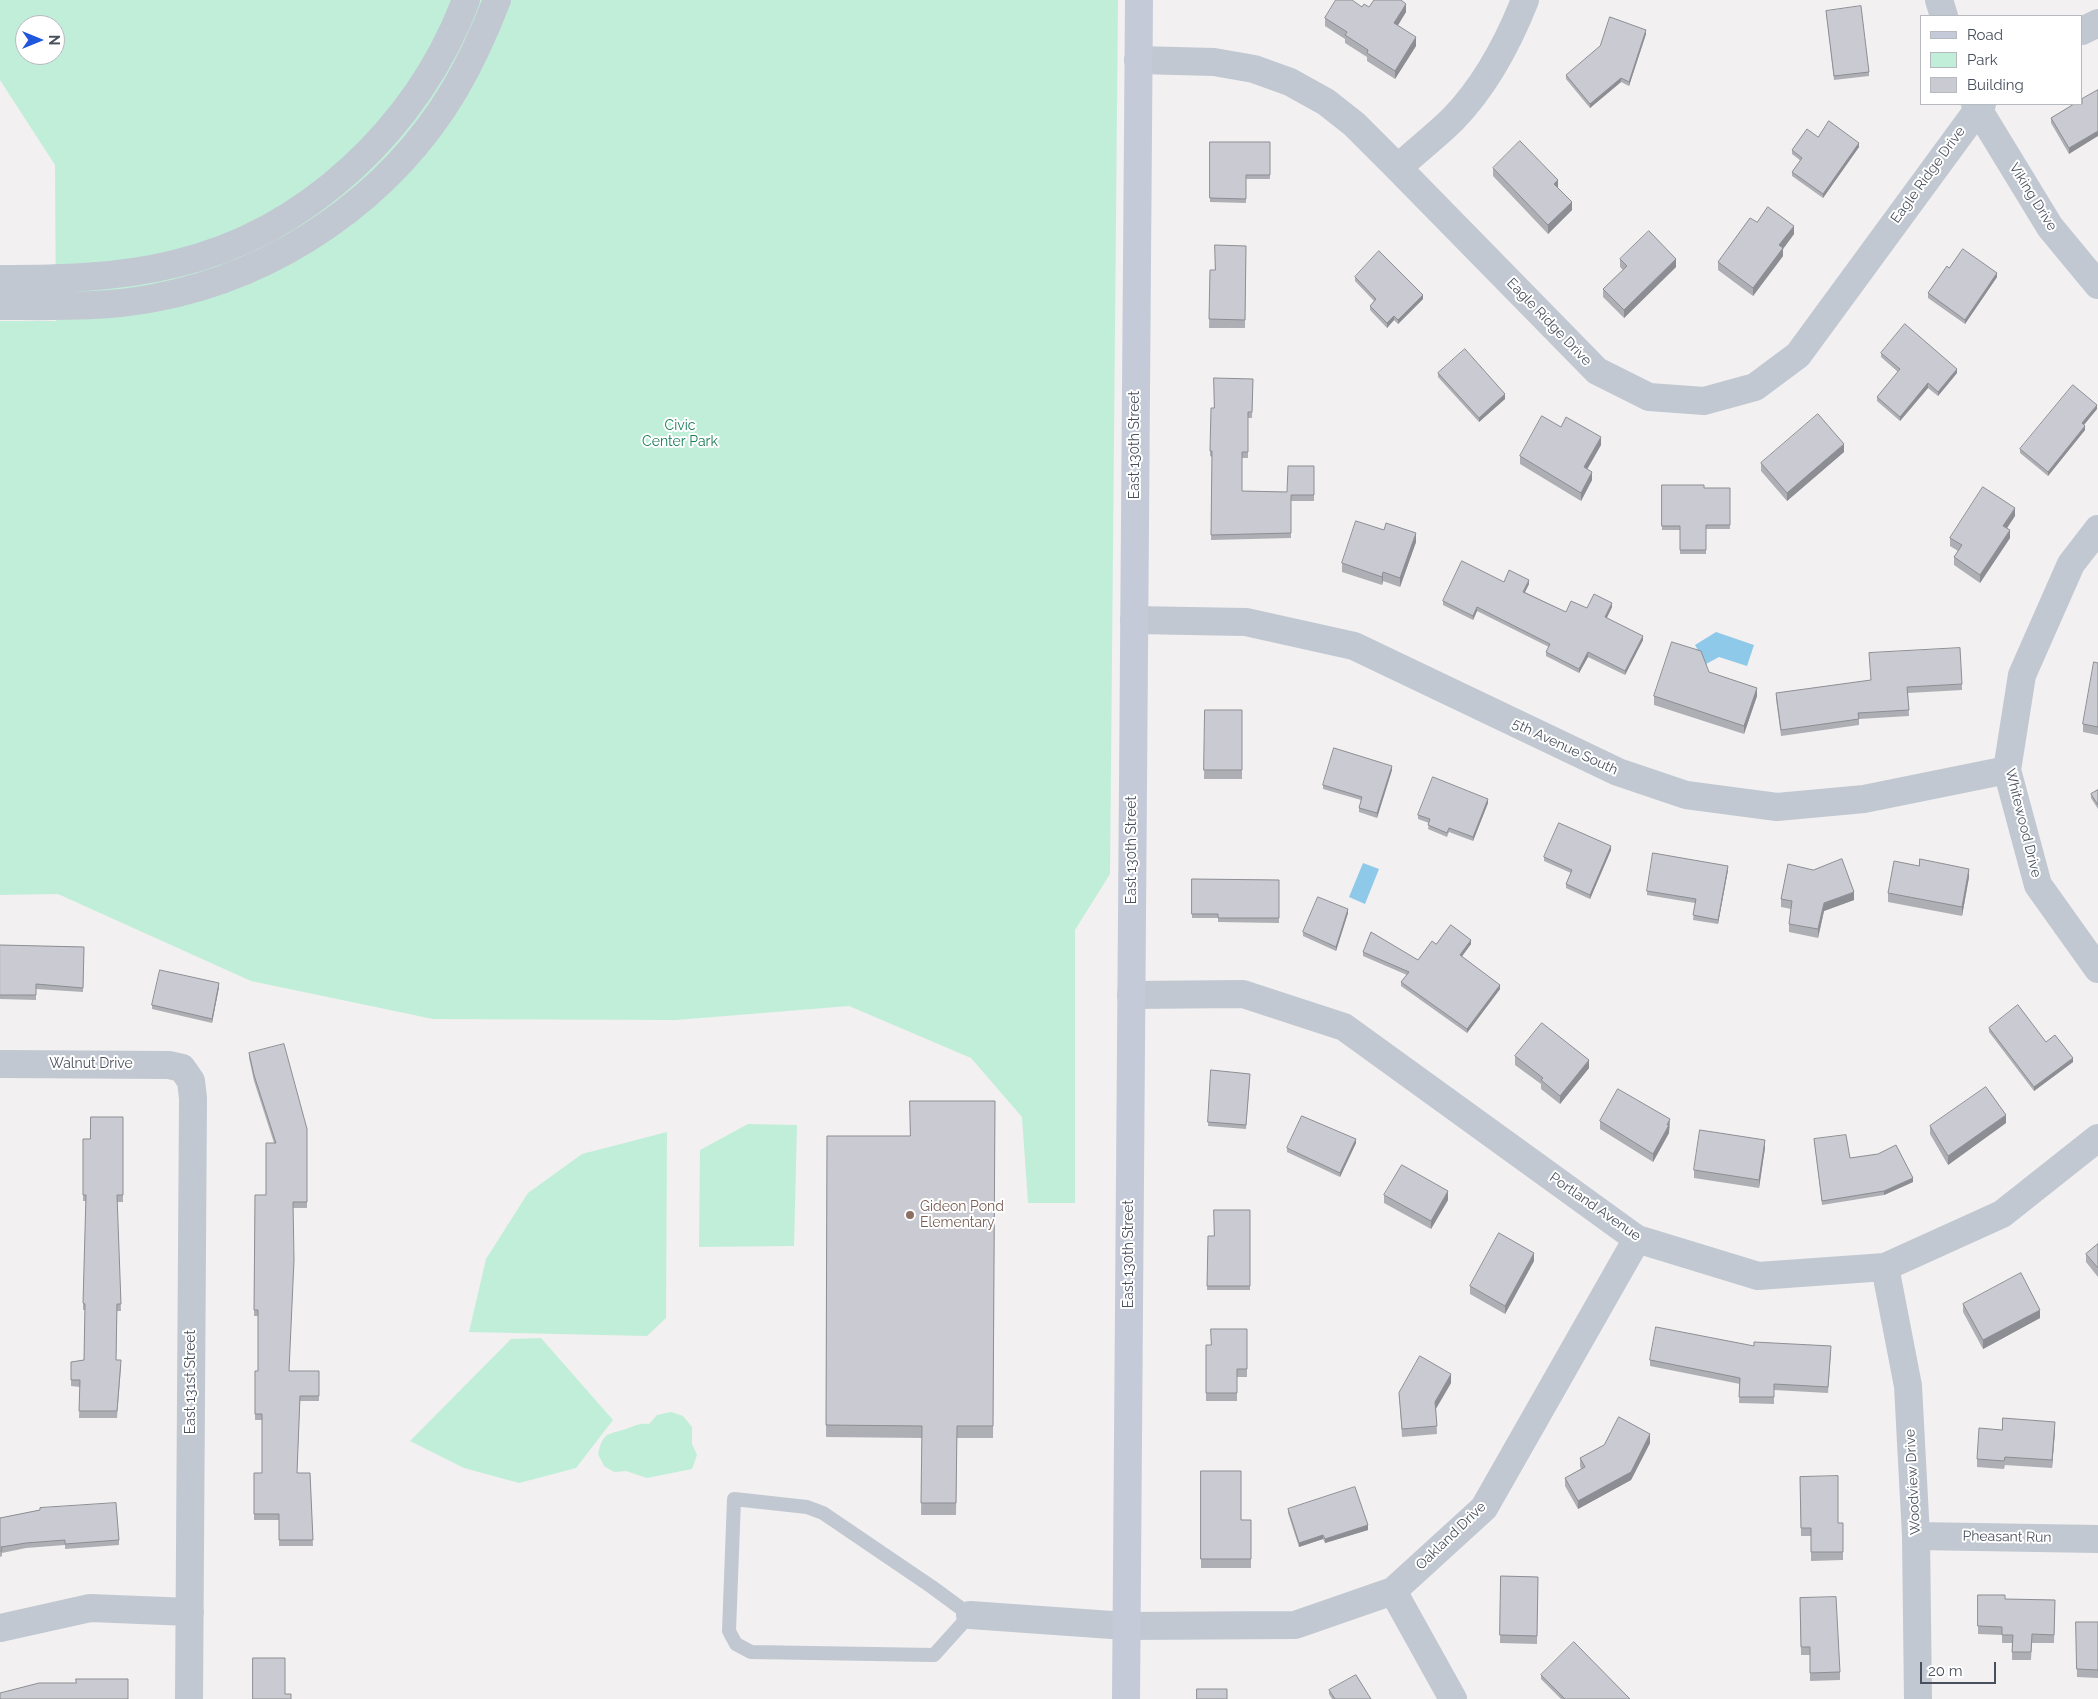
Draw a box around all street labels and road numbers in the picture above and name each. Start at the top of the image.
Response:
street label: Eagle Ridge Drive [1887,124,1969,226]
street label: Viking Drive [2006,160,2060,234]
street label: Eagle Ridge Drive [1503,275,1595,369]
street label: East 130th Street [1127,391,1143,499]
street label: 5th Avenue South [1509,715,1621,779]
street label: Whitewood Drive [2001,767,2045,879]
street label: East 130th Street [1124,796,1140,904]
street label: Walnut Drive [49,1056,133,1072]
street label: Portland Avenue [1546,1169,1644,1245]
street label: East 130th Street [1121,1200,1137,1308]
street label: East 131st Street [183,1330,199,1434]
street label: Woodview Drive [1902,1429,1924,1535]
street label: Oakland Drive [1413,1498,1489,1574]
street label: Pheasant Run [1962,1528,2052,1546]

